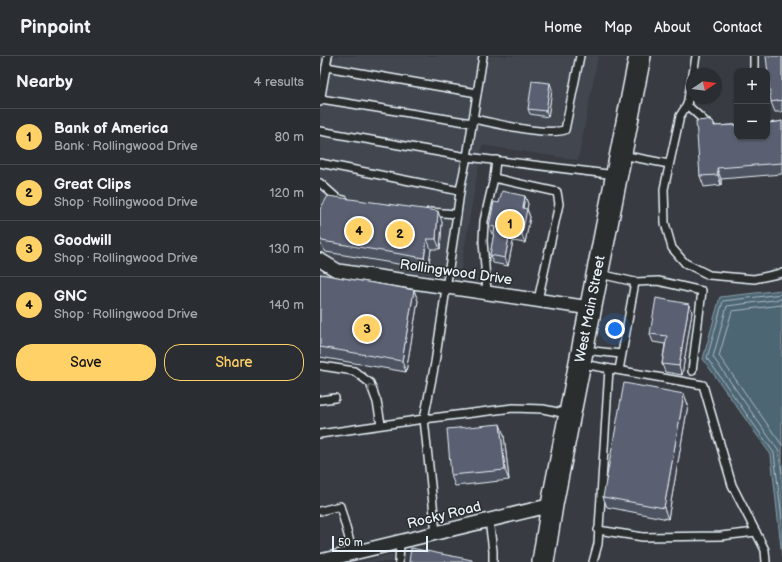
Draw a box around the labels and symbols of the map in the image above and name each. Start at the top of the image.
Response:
north arrow [686,68,722,104]
pin: 1 [497,209,523,239]
pin: 4 [346,216,372,246]
pin: 2 [387,219,413,249]
street label: West Main Street [571,253,609,364]
street label: Rollingwood Drive [399,256,513,288]
pin: 3 [354,314,380,344]
your location [605,319,625,339]
one-way arrow [368,384,376,391]
street label: Rocky Road [405,498,483,532]
scale bar [332,534,428,553]

